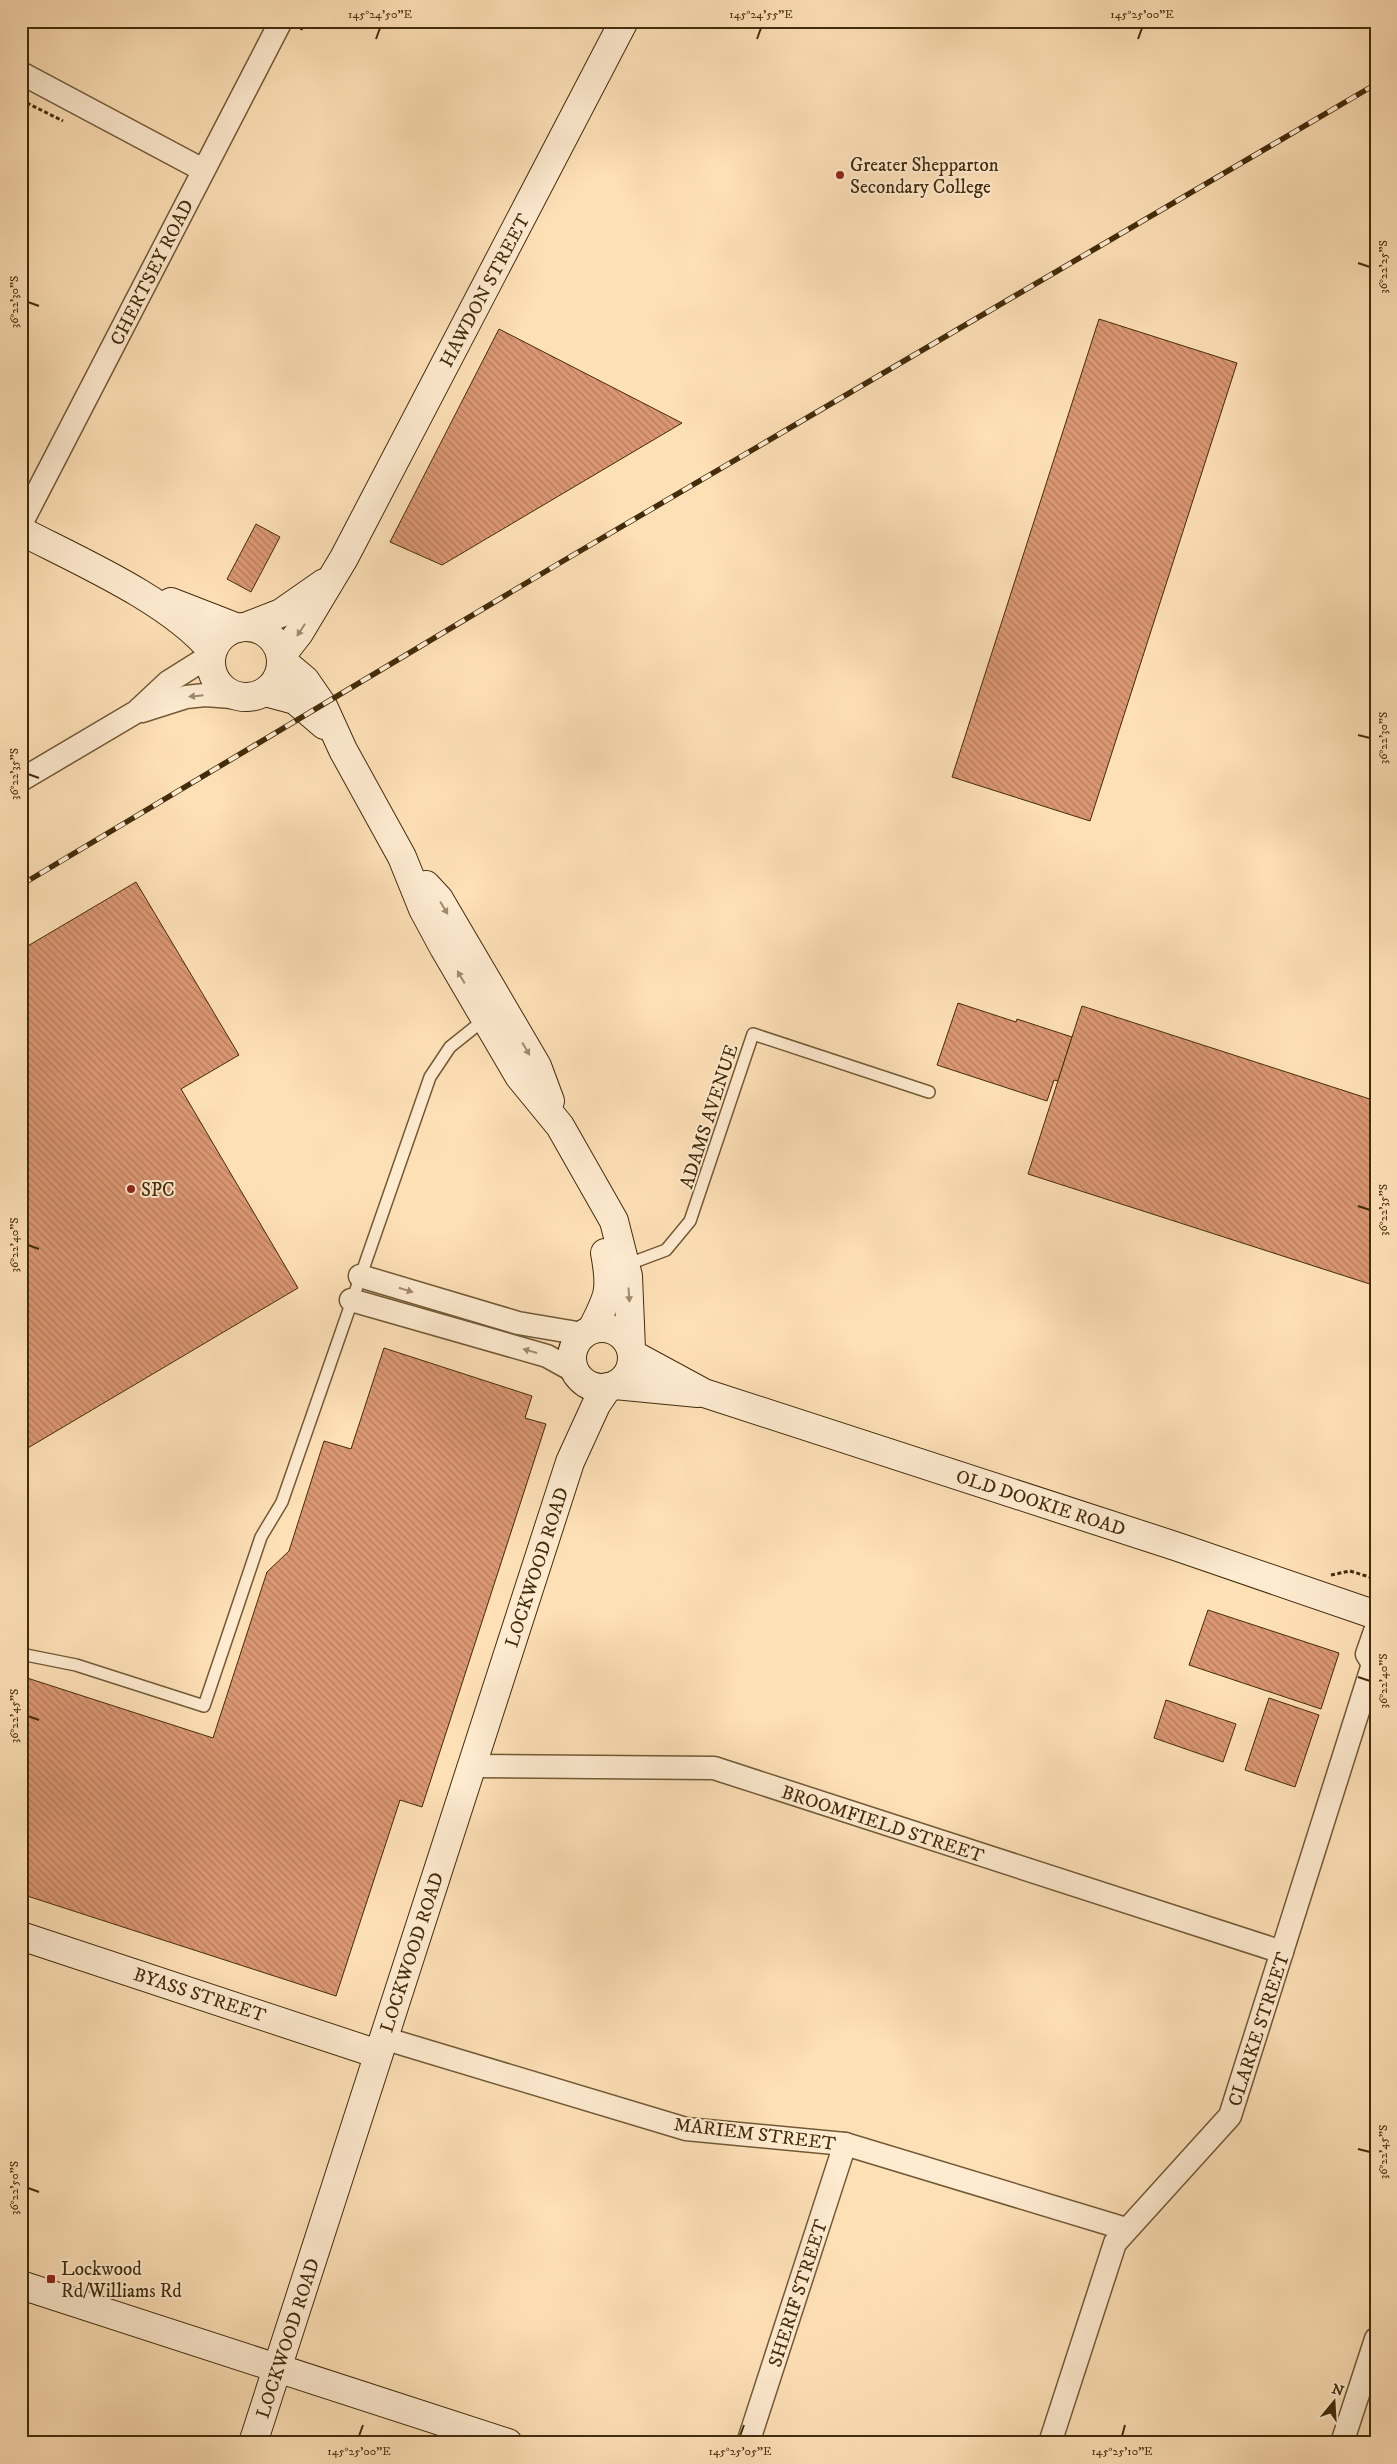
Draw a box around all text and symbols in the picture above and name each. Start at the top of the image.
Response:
text: 145°24'50"E [348,7,412,22]
text: 145°24'55"E [729,7,793,22]
text: 145°25'00"E [1110,7,1174,22]
place label: Greater Shepparton Secondary College [850,154,999,199]
marker: Greater Shepparton Secondary College [834,169,846,181]
street label: CHERTSEY ROAD [106,196,199,349]
street label: HAWDON STREET [435,210,536,371]
text: 36°22'25"S [1376,240,1391,294]
text: 36°22'30"S [7,276,22,328]
one-way arrow [296,623,306,636]
one-way arrow [188,692,204,700]
text: 36°22'30"S [1376,712,1391,764]
text: 36°22'35"S [7,748,22,800]
one-way arrow [440,902,449,915]
one-way arrow [456,970,465,984]
street label: ADAMS AVENUE [675,1041,744,1192]
one-way arrow [522,1042,531,1055]
place label: SPC [141,1179,175,1202]
marker: SPC [125,1183,137,1195]
text: 36°22'35"S [1376,1184,1391,1236]
text: 36°22'40"S [7,1217,22,1273]
one-way arrow [399,1287,414,1295]
one-way arrow [625,1288,633,1304]
one-way arrow [523,1347,538,1355]
street label: OLD DOOKIE ROAD [953,1465,1128,1542]
street label: LOCKWOOD ROAD [501,1484,574,1650]
text: 36°22'40"S [1376,1653,1391,1709]
text: 36°22'45"S [7,1689,22,1743]
street label: BROOMFIELD STREET [778,1781,987,1868]
street label: LOCKWOOD ROAD [376,1869,449,2035]
street label: CLARKE STREET [1224,1949,1295,2109]
street label: BYASS STREET [130,1963,269,2028]
street label: MARIEM STREET [672,2113,838,2156]
text: 36°22'45"S [1376,2125,1391,2179]
text: 36°22'50"S [7,2161,22,2215]
street label: SHERIF STREET [764,2216,833,2370]
street label: LOCKWOOD ROAD [252,2255,325,2421]
place label: Lockwood Rd/Williams Rd [61,2258,182,2303]
marker: Lockwood Rd/Williams Rd [45,2273,57,2285]
north arrow [1310,2376,1360,2426]
text: N [1329,2380,1346,2401]
text: 145°25'00"E [327,2444,391,2459]
text: 145°25'05"E [709,2444,772,2459]
text: 145°25'10"E [1091,2444,1153,2459]

